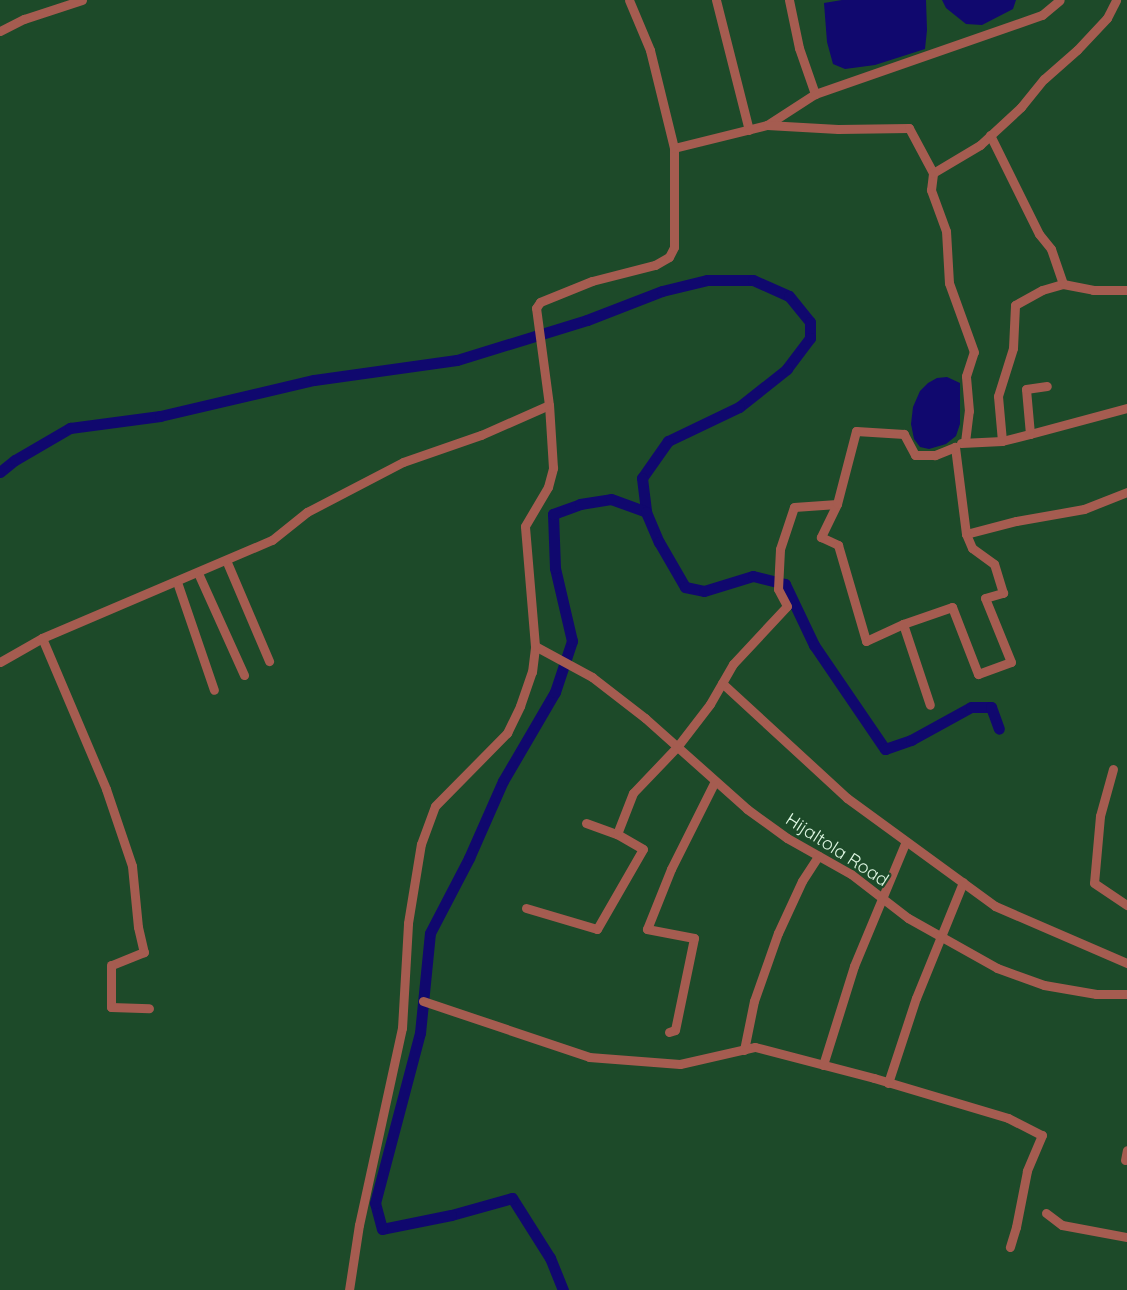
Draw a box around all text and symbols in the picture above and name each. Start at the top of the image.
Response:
street label: Hijaltola Road [782,809,892,891]

